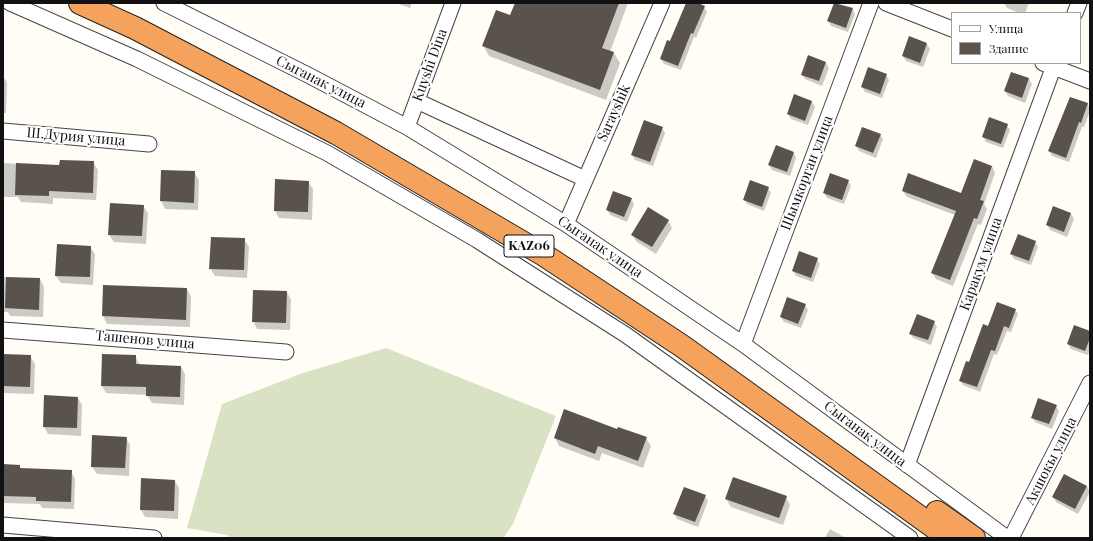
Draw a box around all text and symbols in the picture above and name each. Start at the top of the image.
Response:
legend [951,12,1081,64]
text: Улица [989,20,1023,36]
street label: Kuyshi Dina [409,26,451,104]
text: Здание [989,40,1029,56]
street label: Сыганак улица [273,52,369,112]
street label: Sarayshik [594,82,634,144]
street label: Шымкорган улица [777,113,837,233]
street label: Ш.Дурия улица [26,124,126,150]
street label: Сыганак улица [554,212,646,282]
street label: Каракум улица [956,215,1006,313]
road number: KАZ06 [504,235,554,257]
street label: Ташенов улица [95,327,195,353]
street label: Сыганак улица [821,398,909,470]
street label: Акшокы улица [1022,414,1080,508]

